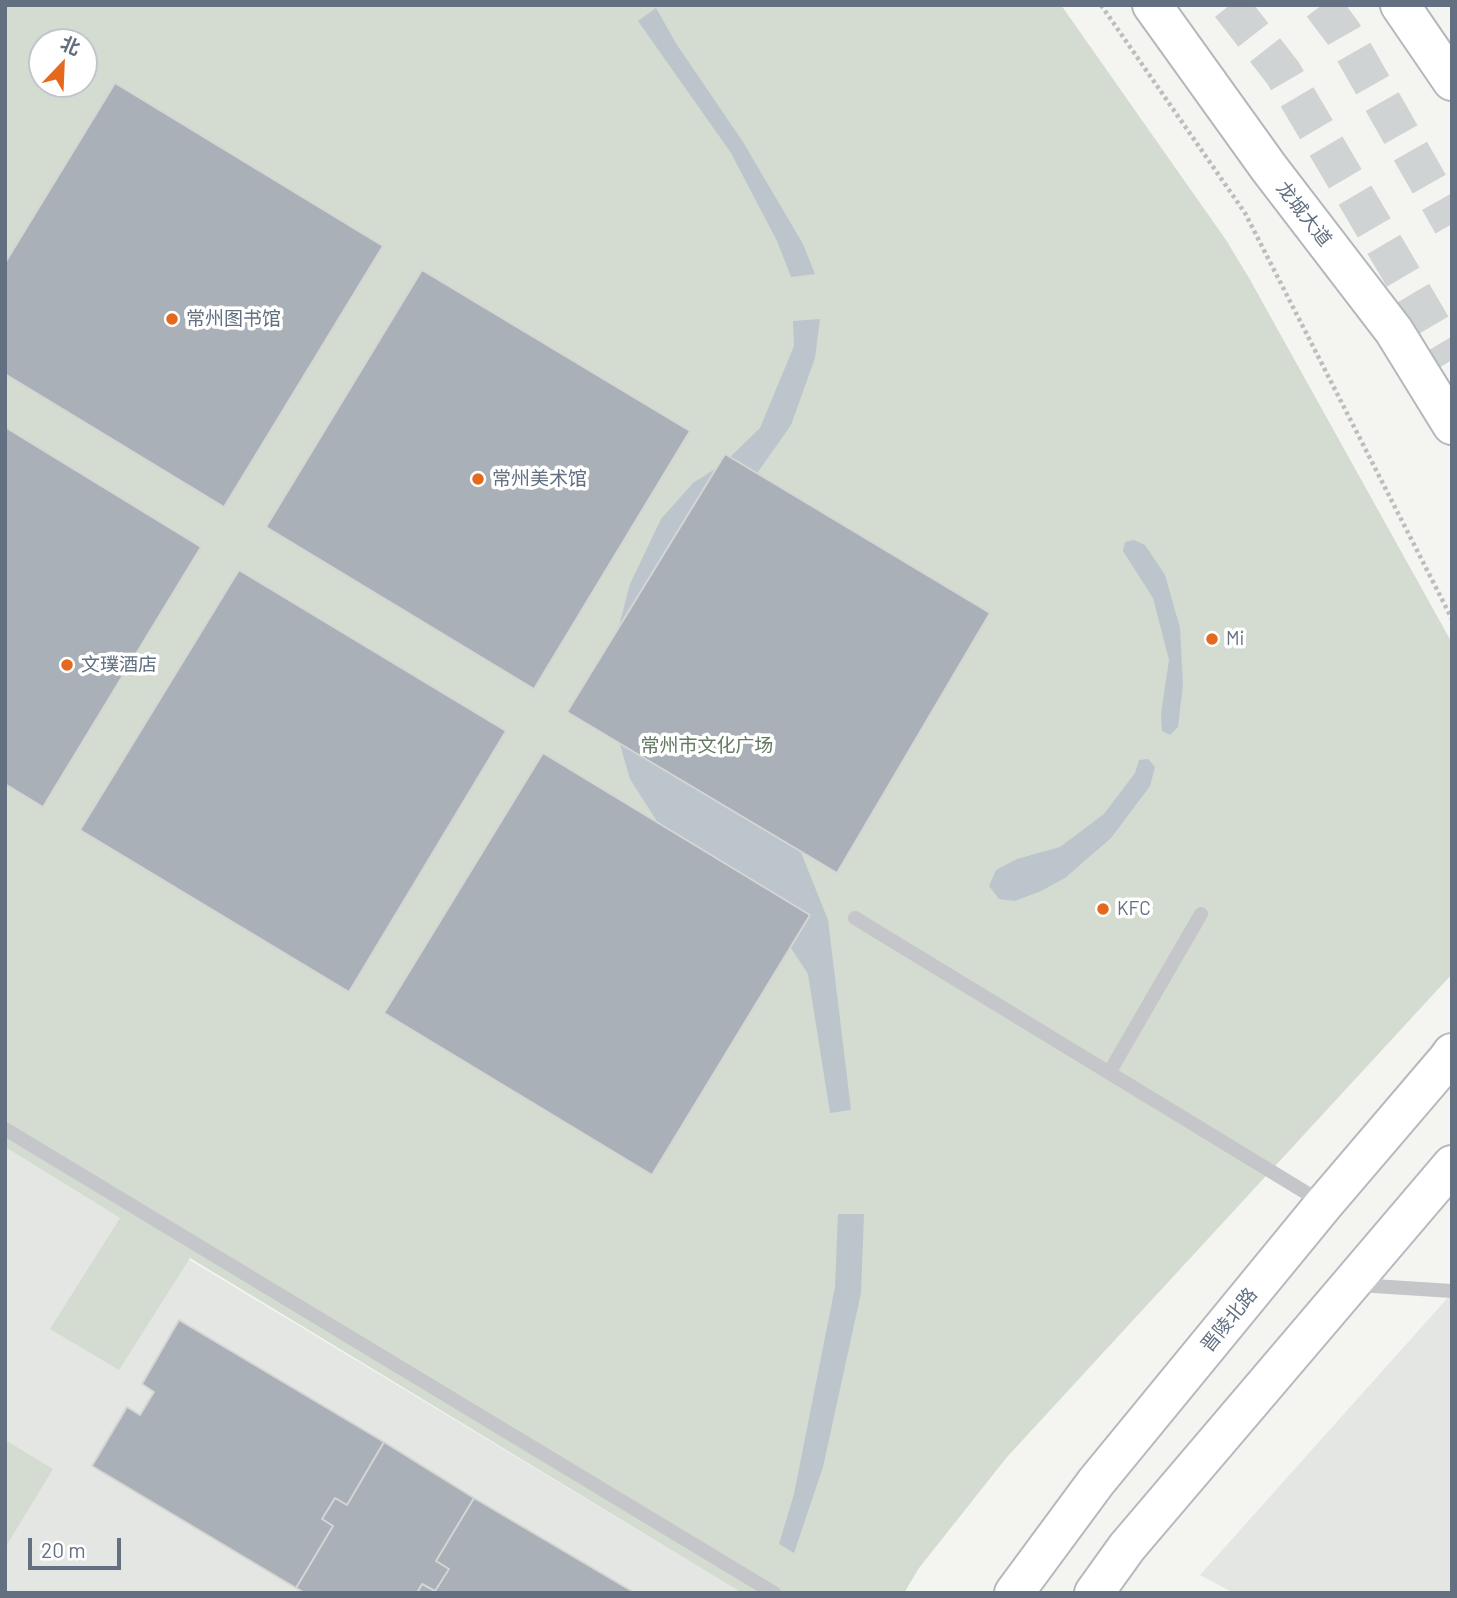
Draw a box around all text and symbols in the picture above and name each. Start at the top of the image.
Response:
north arrow [28,28,98,98]
text: 北 [57,31,84,59]
street label: 龙城大道 [1272,177,1336,251]
place label: 常州图书馆 [186,308,281,330]
marker: 常州图书馆 [164,311,180,327]
place label: 常州美术馆 [492,468,587,490]
marker: 常州美术馆 [470,471,486,487]
place label: Mi [1226,628,1244,650]
marker: Mi [1204,631,1220,647]
place label: 文璞酒店 [81,654,157,676]
marker: 文璞酒店 [59,657,75,673]
park label: 常州市文化广场 [641,735,773,757]
place label: KFC [1117,898,1151,920]
marker: KFC [1095,901,1111,917]
street label: 晋陵北路 [1196,1283,1262,1357]
scale bar [32,1524,124,1568]
text: 20 m [41,1537,86,1562]

